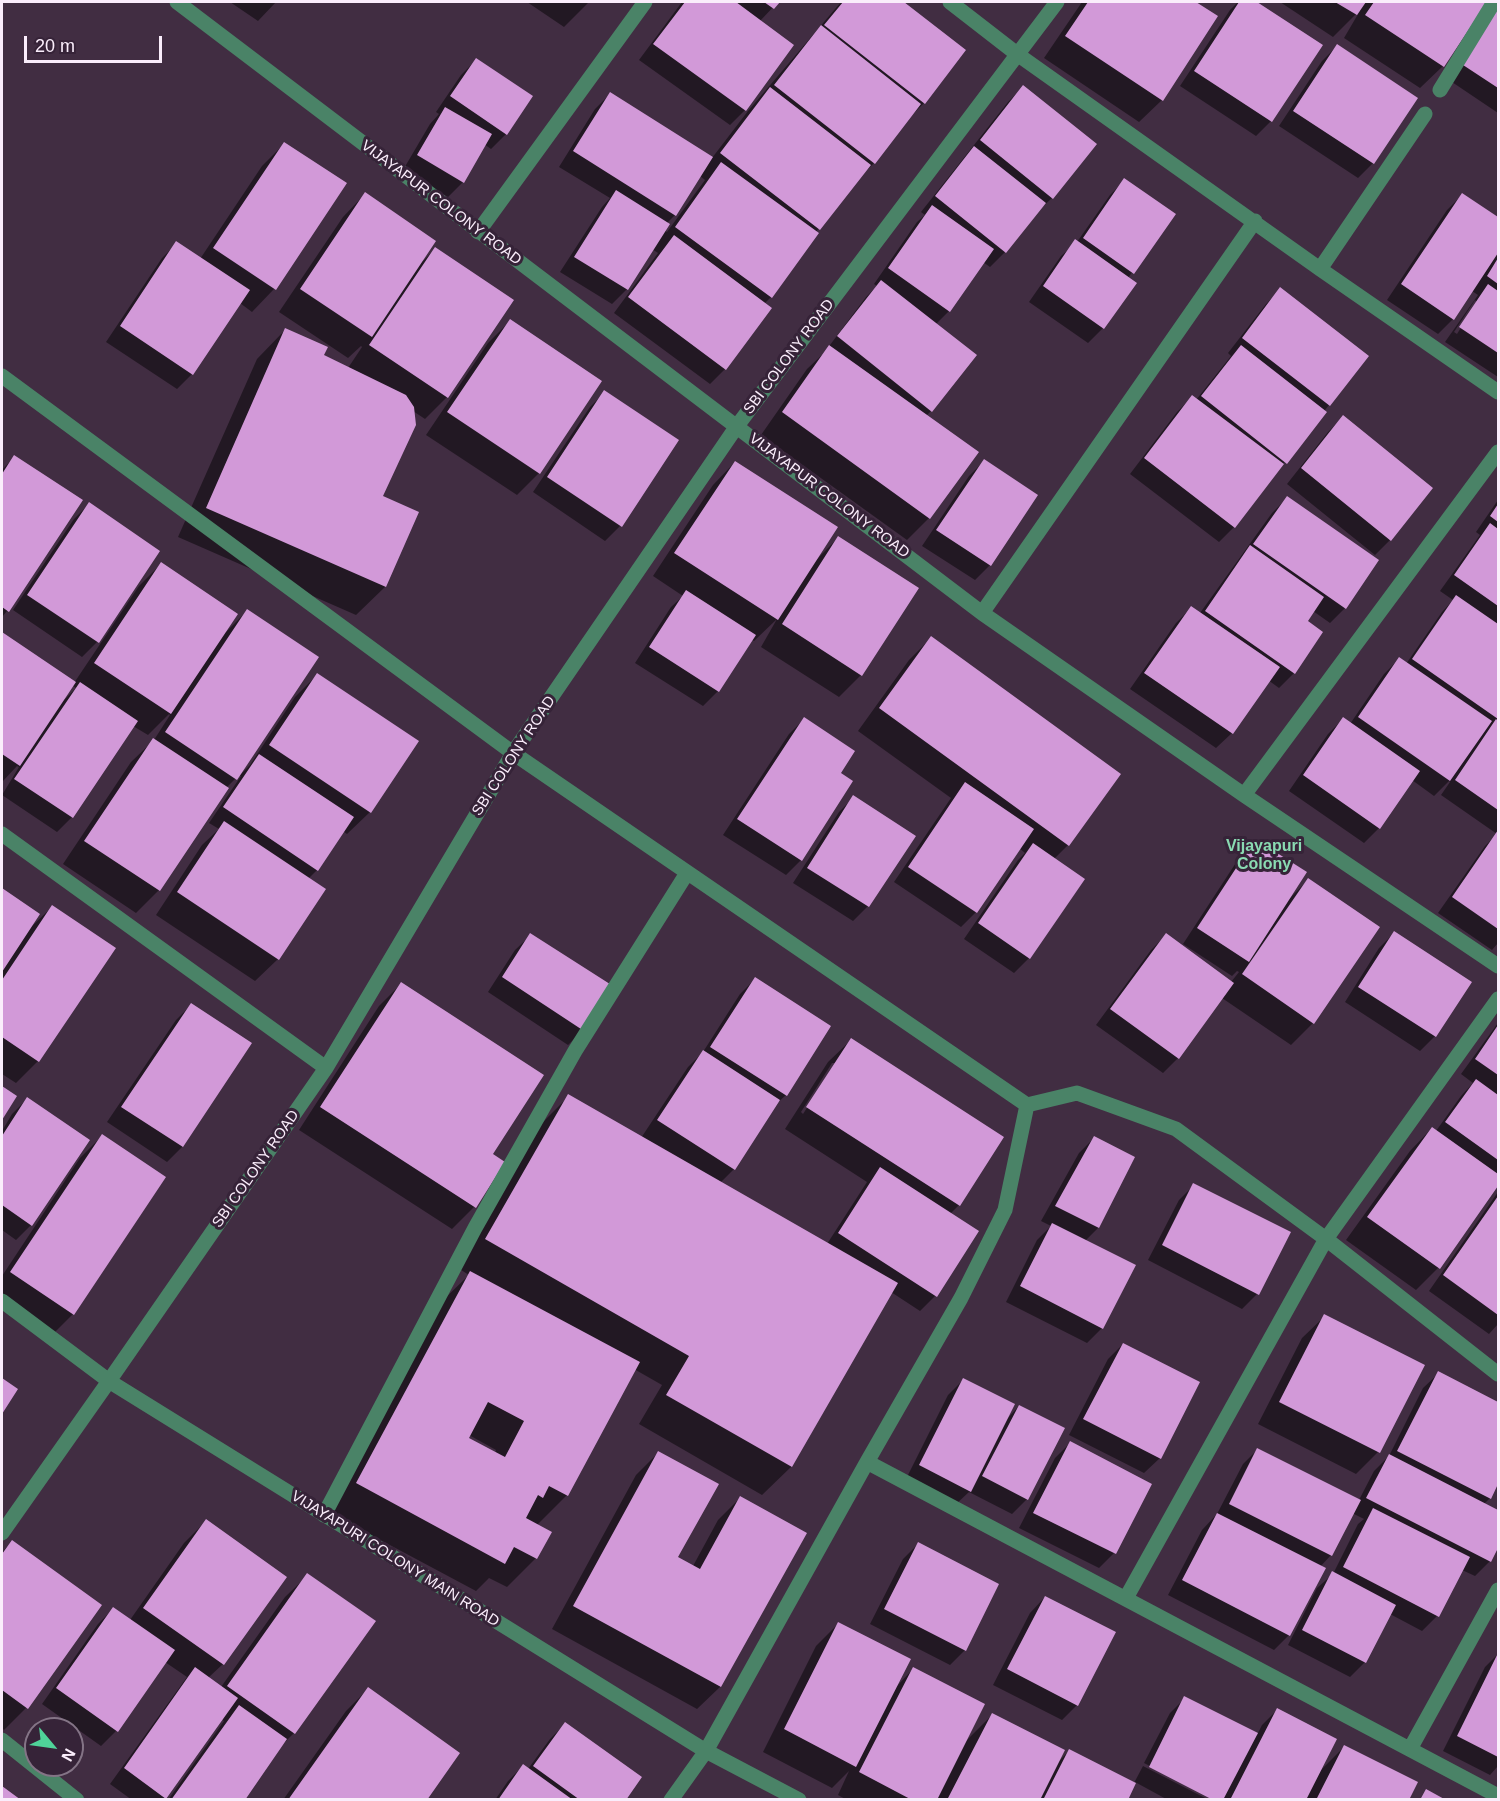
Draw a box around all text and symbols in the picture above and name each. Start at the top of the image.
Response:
scale bar [27,24,165,62]
text: 20 m [35,36,75,56]
street label: VIJAYAPUR COLONY ROAD [357,137,525,269]
street label: SBI COLONY ROAD [740,296,838,418]
street label: VIJAYAPUR COLONY ROAD [745,430,913,562]
street label: SBI COLONY ROAD [469,693,559,819]
district label: Vijayapuri Colony [1226,837,1302,875]
street label: SBI COLONY ROAD [209,1107,303,1231]
street label: VIJAYAPURI COLONY MAIN ROAD [288,1487,502,1631]
north arrow [24,1717,84,1777]
text: N [58,1746,79,1764]

